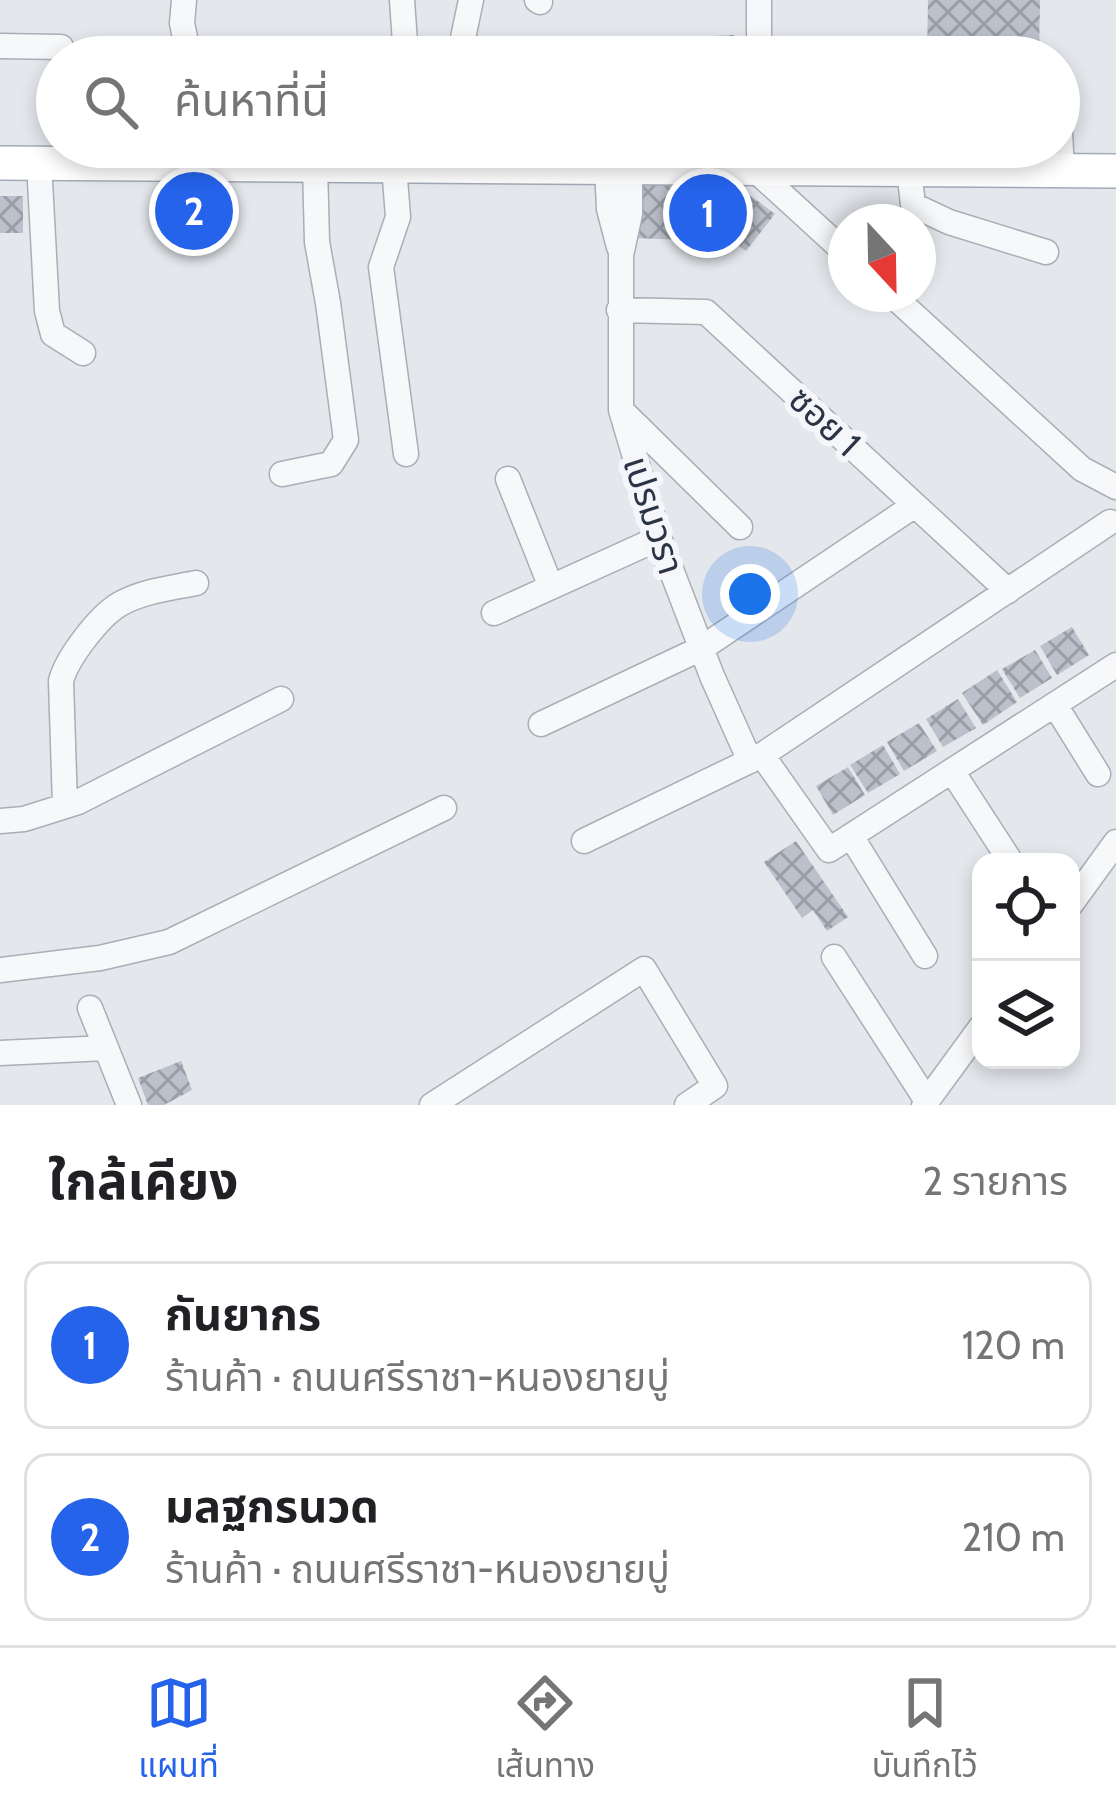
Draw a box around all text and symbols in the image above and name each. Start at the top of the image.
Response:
search box [36,36,1080,168]
icon: search [78,69,144,135]
text: ค้นหาที่นี่ [174,73,329,127]
pin: 2 [155,166,233,256]
pin: 1 [669,168,747,258]
north arrow [828,204,936,312]
street label: ซอย 1 [780,377,870,465]
street label: เปรมวรา [614,450,694,580]
your location [720,564,780,624]
map controls [972,853,1080,1069]
button: locate [972,853,1080,961]
button: layers [972,961,1080,1069]
text: ใกล้เคียง [48,1150,238,1212]
text: 2 รายการ [922,1157,1068,1205]
text: กันยากร [165,1287,321,1341]
text: 1 [83,1321,97,1369]
text: 120 m [962,1321,1065,1369]
text: ร้านค้า · ถนนศรีราชา-หนองยายบู่ [165,1353,670,1401]
text: มลฐกรนวด [165,1479,379,1533]
text: 2 [80,1513,100,1561]
text: 210 m [962,1513,1065,1561]
text: ร้านค้า · ถนนศรีราชา-หนองยายบู่ [165,1545,670,1593]
tab: แผนที่ [138,1670,219,1792]
tab: เส้นทาง [495,1670,595,1792]
tab: บันทึกไว้ [872,1670,978,1792]

